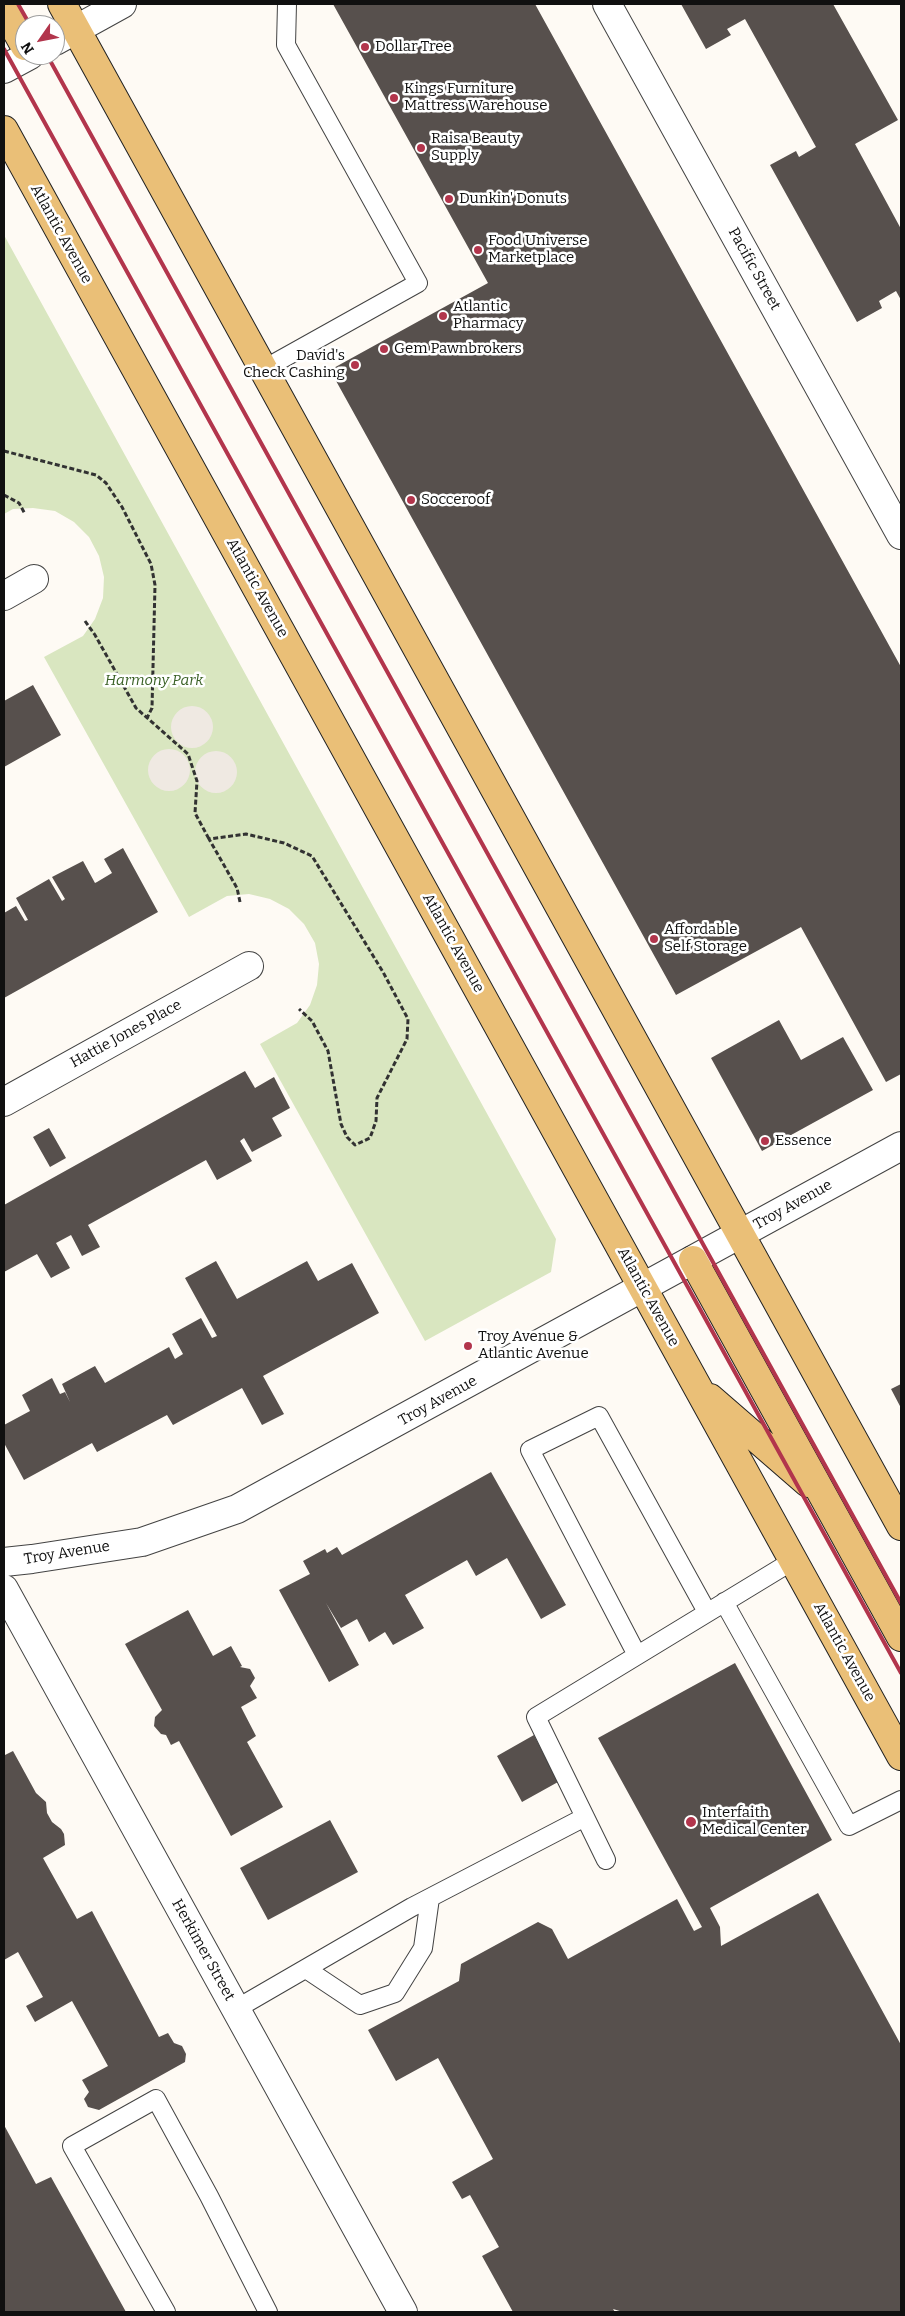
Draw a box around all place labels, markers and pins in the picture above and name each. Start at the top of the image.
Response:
place label: Dollar Tree [375,38,452,56]
marker: Dollar Tree [359,41,371,53]
place label: Kings Furniture Mattress Warehouse [404,80,547,115]
marker: Kings Furniture Mattress Warehouse [388,92,400,104]
place label: Raisa Beauty Supply [431,130,520,165]
marker: Raisa Beauty Supply [415,142,427,154]
place label: Dunkin' Donuts [459,190,567,208]
marker: Dunkin' Donuts [443,193,455,205]
place label: Food Universe Marketplace [488,232,587,267]
marker: Food Universe Marketplace [472,244,484,256]
place label: Atlantic Pharmacy [453,298,524,333]
marker: Atlantic Pharmacy [437,310,449,322]
place label: Gem Pawnbrokers [394,340,522,358]
marker: Gem Pawnbrokers [378,343,390,355]
place label: David's Check Cashing [243,347,345,382]
marker: David's Check Cashing [349,359,361,371]
place label: Socceroof [421,491,490,509]
marker: Socceroof [405,494,417,506]
place label: Affordable Self Storage [664,921,747,956]
marker: Affordable Self Storage [648,933,660,945]
place label: Essence [775,1132,832,1150]
marker: Essence [759,1135,771,1147]
place label: Troy Avenue & Atlantic Avenue [478,1328,589,1363]
marker: Troy Avenue & Atlantic Avenue [462,1340,474,1352]
place label: Interfaith Medical Center [702,1804,807,1839]
marker: Interfaith Medical Center [684,1815,698,1829]

